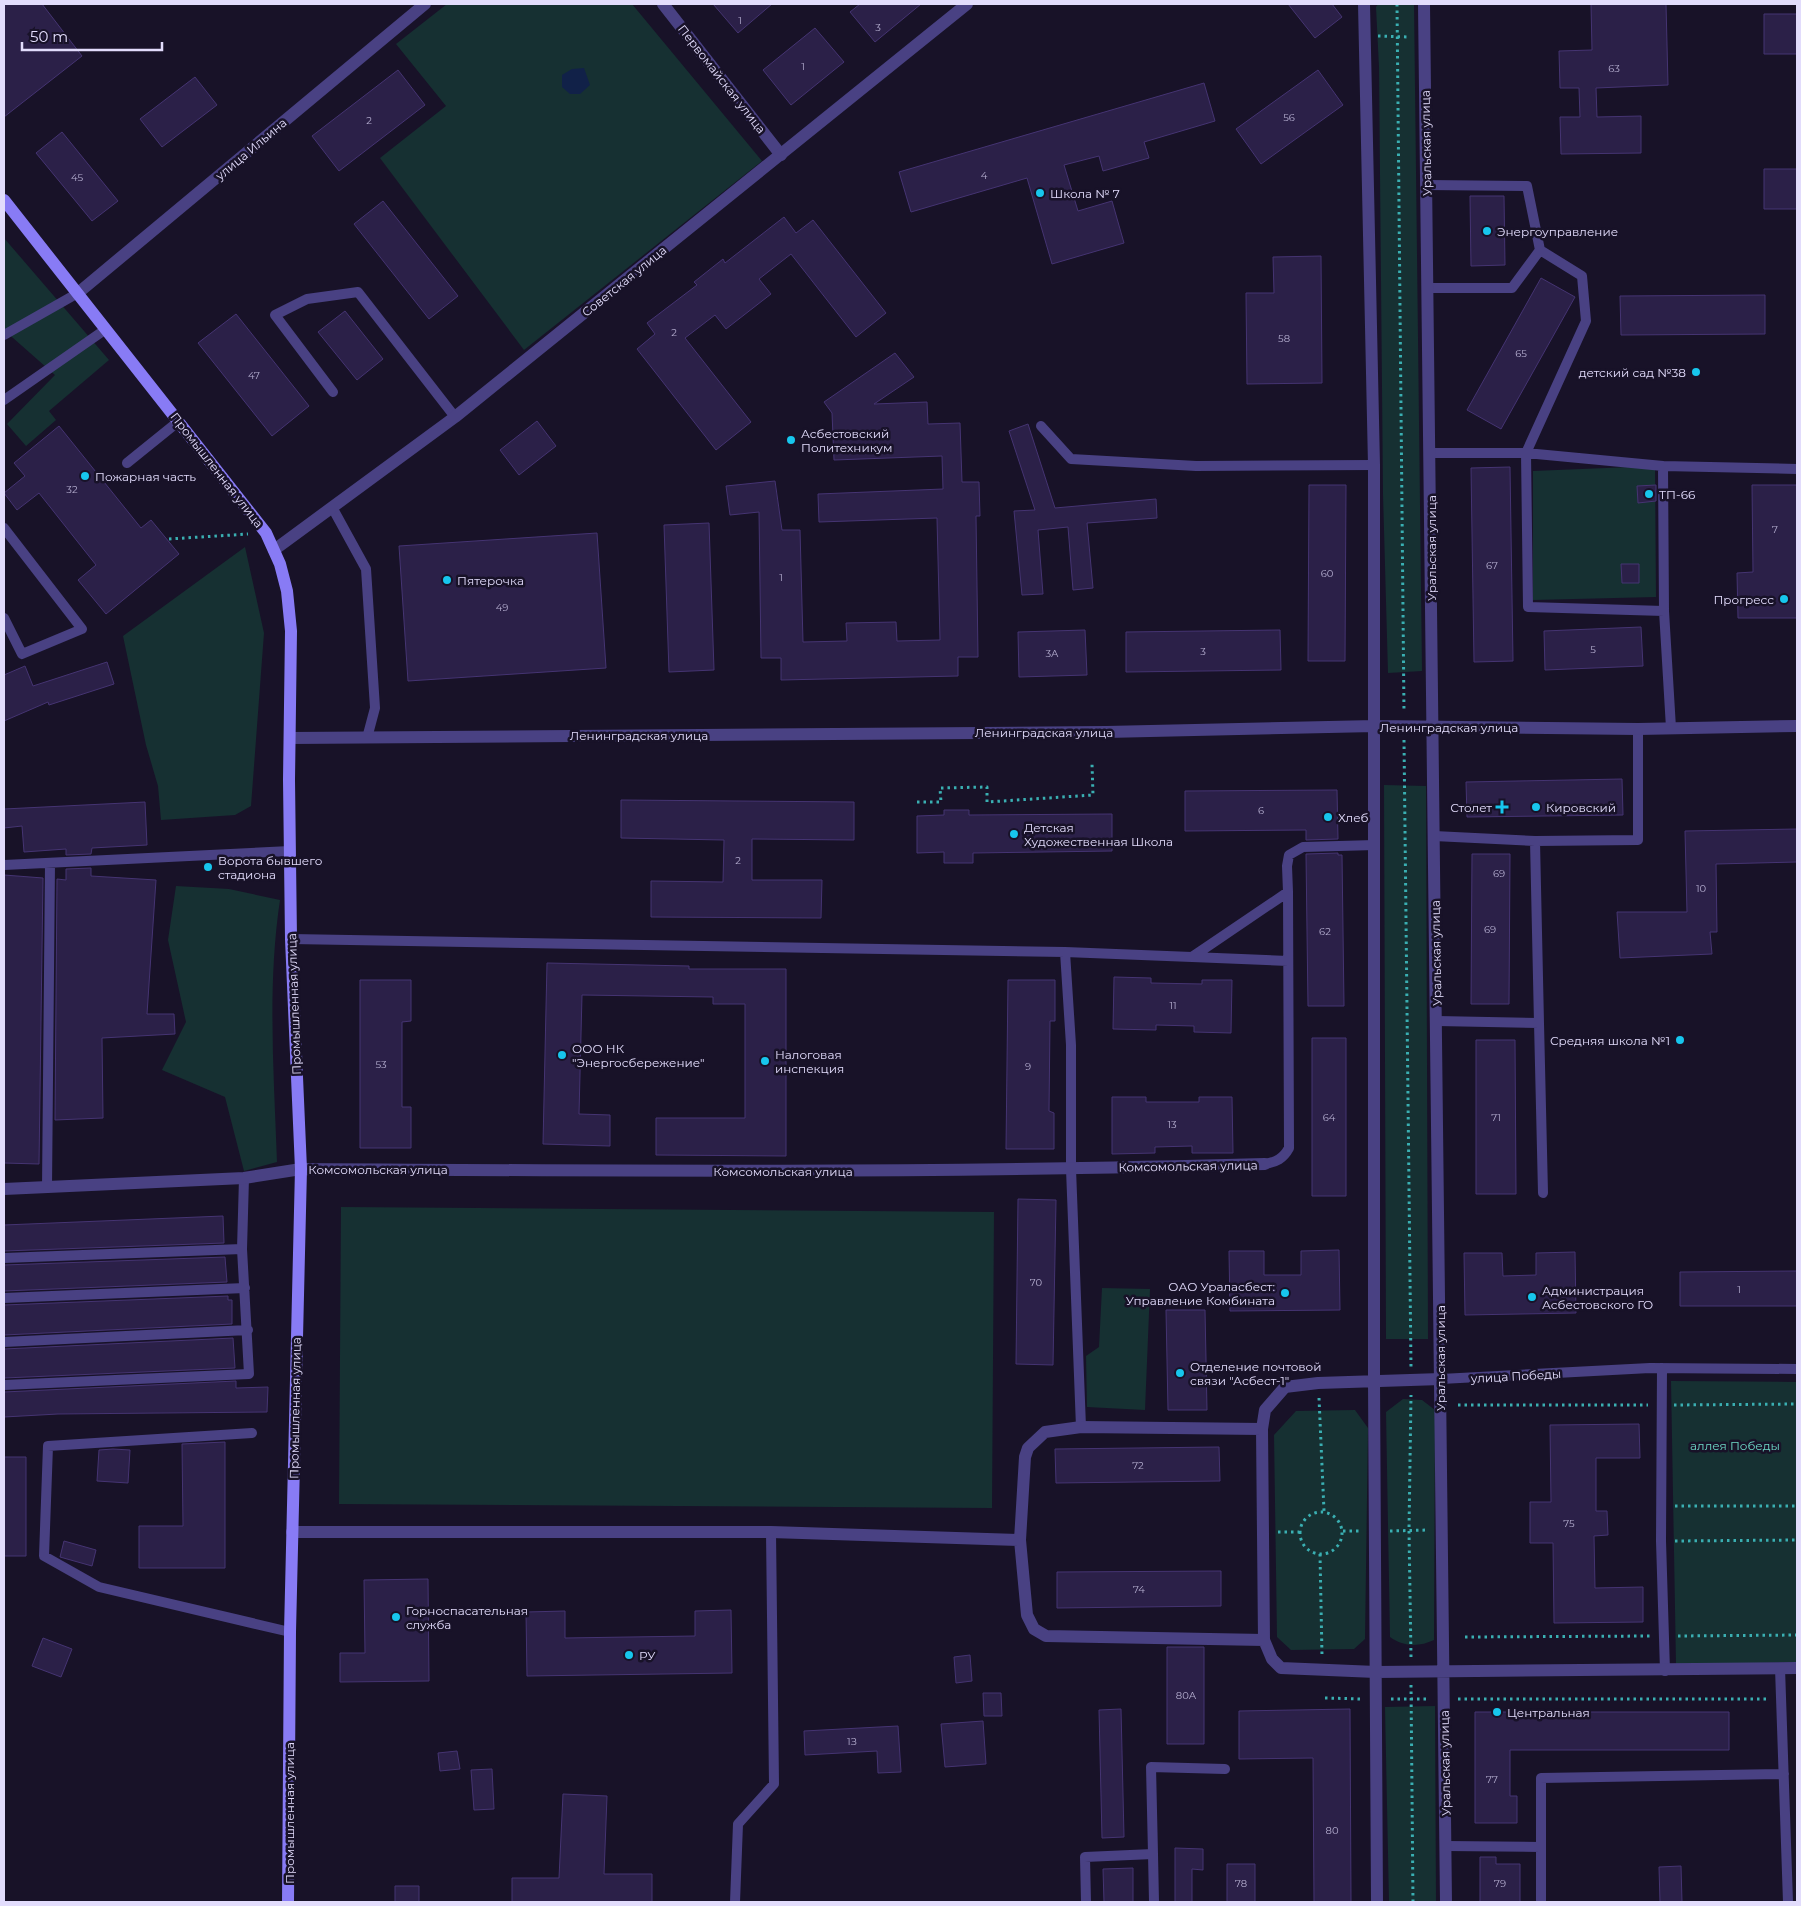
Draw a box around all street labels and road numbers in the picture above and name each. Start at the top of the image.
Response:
street label: Первомайская улица [675,22,769,136]
street label: Уральская улица [1418,90,1434,196]
street label: улица Ильина [212,115,290,184]
street label: Советская улица [579,242,669,320]
street label: Промышленная улица [167,409,267,531]
street label: Уральская улица [1424,495,1439,601]
street label: Ленинградская улица [1380,720,1518,735]
street label: Ленинградская улица [975,725,1113,740]
street label: Ленинградская улица [570,728,708,743]
street label: Уральская улица [1428,900,1444,1006]
street label: Промышленная улица [284,933,304,1075]
street label: Комсомольская улица [1118,1157,1258,1175]
street label: Комсомольская улица [308,1162,448,1177]
street label: Комсомольская улица [713,1164,853,1179]
street label: Уральская улица [1433,1305,1448,1411]
street label: Промышленная улица [286,1337,304,1479]
street label: улица Победы [1469,1366,1562,1386]
street label: Уральская улица [1437,1710,1453,1816]
street label: Промышленная улица [282,1742,297,1884]

